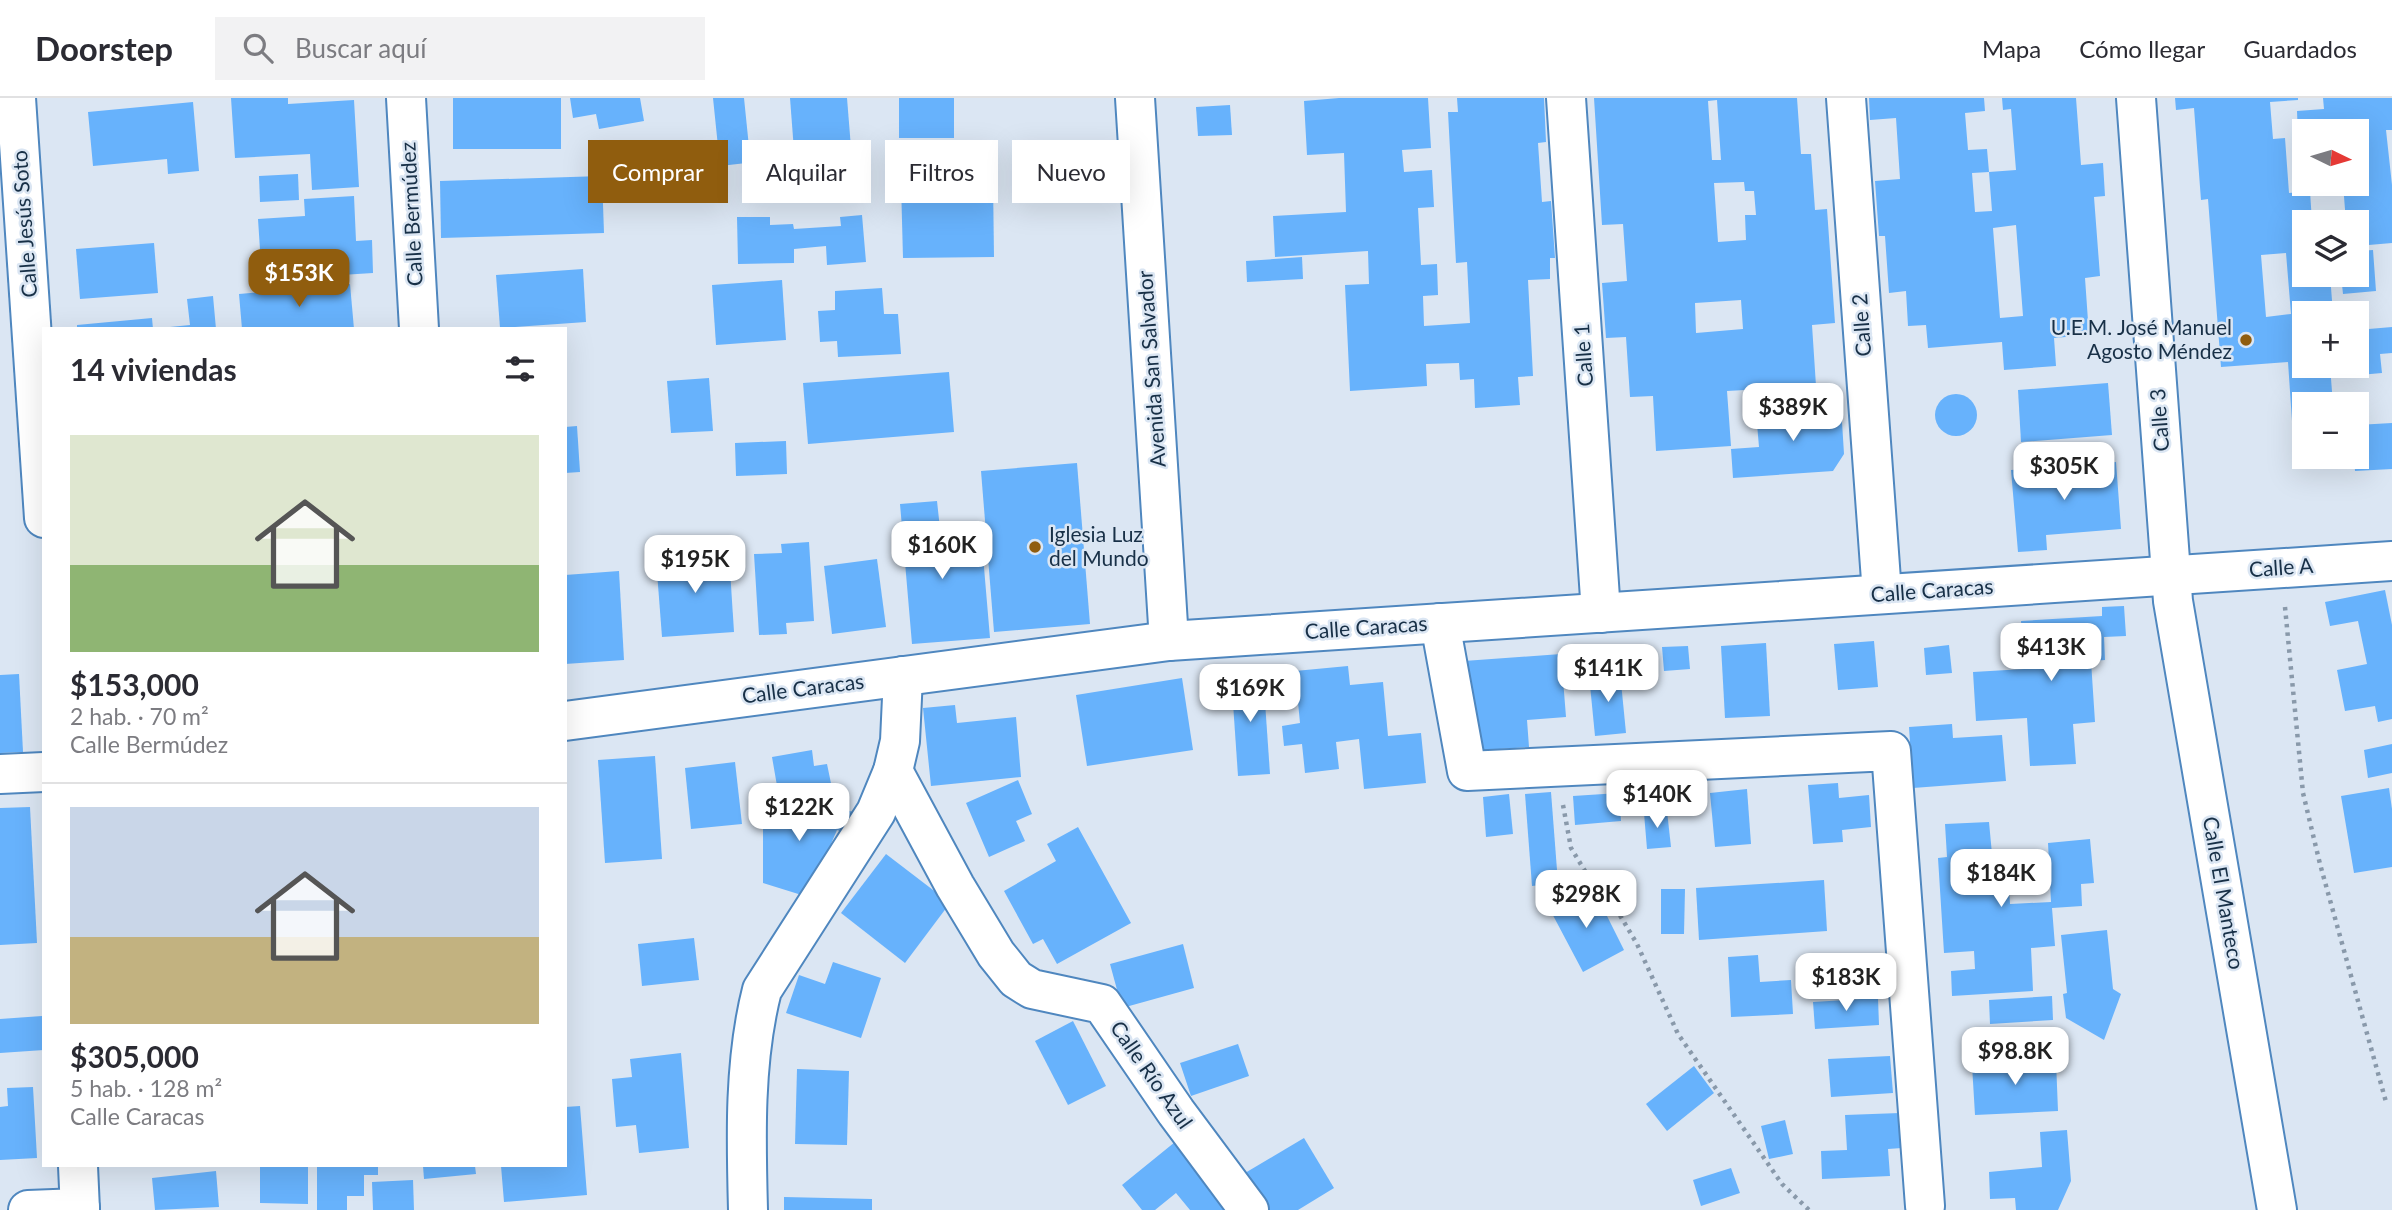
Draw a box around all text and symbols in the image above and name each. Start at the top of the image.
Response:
search box [215,17,705,80]
text: Doorstep [35,28,173,68]
icon: search [239,29,277,67]
text: Buscar aquí [295,32,427,64]
text: Mapa [1982,34,2041,63]
text: Cómo llegar [2079,34,2205,63]
text: Guardados [2243,34,2357,63]
north arrow [2292,119,2370,196]
map controls [2292,119,2369,469]
chip: Comprar [588,140,728,203]
chip: Alquilar [742,140,871,203]
chip: Filtros [885,140,998,203]
chip: Nuevo [1012,140,1130,203]
street label: Calle Bermúdez [394,141,427,287]
street label: Calle Jesús Soto [6,150,41,299]
button: layers [2292,210,2369,287]
pin: $153K [250,250,348,309]
text: $153K [264,258,334,286]
street label: Avenida San Salvador [1131,270,1170,468]
street label: Calle 2 [1846,293,1875,357]
button: + [2292,301,2369,378]
place label: U.E.M. José Manuel Agosto Méndez [2051,314,2232,363]
street label: Calle 1 [1568,323,1597,387]
marker: U.E.M. José Manuel Agosto Méndez [2238,332,2254,348]
icon: filters [501,350,539,388]
text: 14 viviendas [70,351,237,387]
pin: $389K [1744,384,1842,443]
street label: Calle 3 [2144,388,2173,452]
text: $389K [1758,392,1828,420]
button: − [2292,392,2369,469]
pin: $305K [2015,442,2113,502]
text: $305K [2029,451,2099,479]
icon: home [242,481,368,607]
place label: Iglesia Luz del Mundo [1049,521,1149,570]
pin: $160K [893,522,991,581]
text: $160K [907,530,977,558]
pin: $195K [646,536,744,595]
marker: Iglesia Luz del Mundo [1027,539,1043,555]
text: $195K [660,544,730,572]
street label: Calle A [2248,552,2315,581]
street label: Calle Caracas [1870,573,1994,606]
street label: Calle Caracas [1304,610,1428,643]
pin: $413K [2002,624,2100,683]
text: $413K [2016,632,2086,660]
pin: $141K [1559,644,1657,704]
text: $141K [1573,653,1643,681]
pin: $169K [1201,664,1299,724]
text: $153,000 [70,666,199,702]
street label: Calle Caracas [740,668,865,707]
text: $169K [1215,673,1285,701]
text: 2 hab. · 70 m² [70,702,209,730]
text: Calle Bermúdez [70,730,228,758]
pin: $140K [1608,770,1706,830]
text: $140K [1622,779,1692,807]
pin: $122K [750,784,848,843]
text: $122K [764,792,834,820]
street label: Calle El Manteco [2199,814,2250,971]
pin: $184K [1952,850,2050,909]
icon: home [242,853,368,979]
text: $184K [1966,858,2036,886]
pin: $298K [1537,870,1635,930]
text: $298K [1551,879,1621,907]
pin: $183K [1797,954,1895,1013]
text: $183K [1811,962,1881,990]
street label: Calle Río Azul [1106,1015,1199,1133]
pin: $98.8K [1958,1028,2072,1087]
text: $98.8K [1978,1036,2052,1064]
text: $305,000 [70,1038,199,1074]
text: 5 hab. · 128 m² [70,1074,222,1102]
text: Calle Caracas [70,1102,204,1130]

